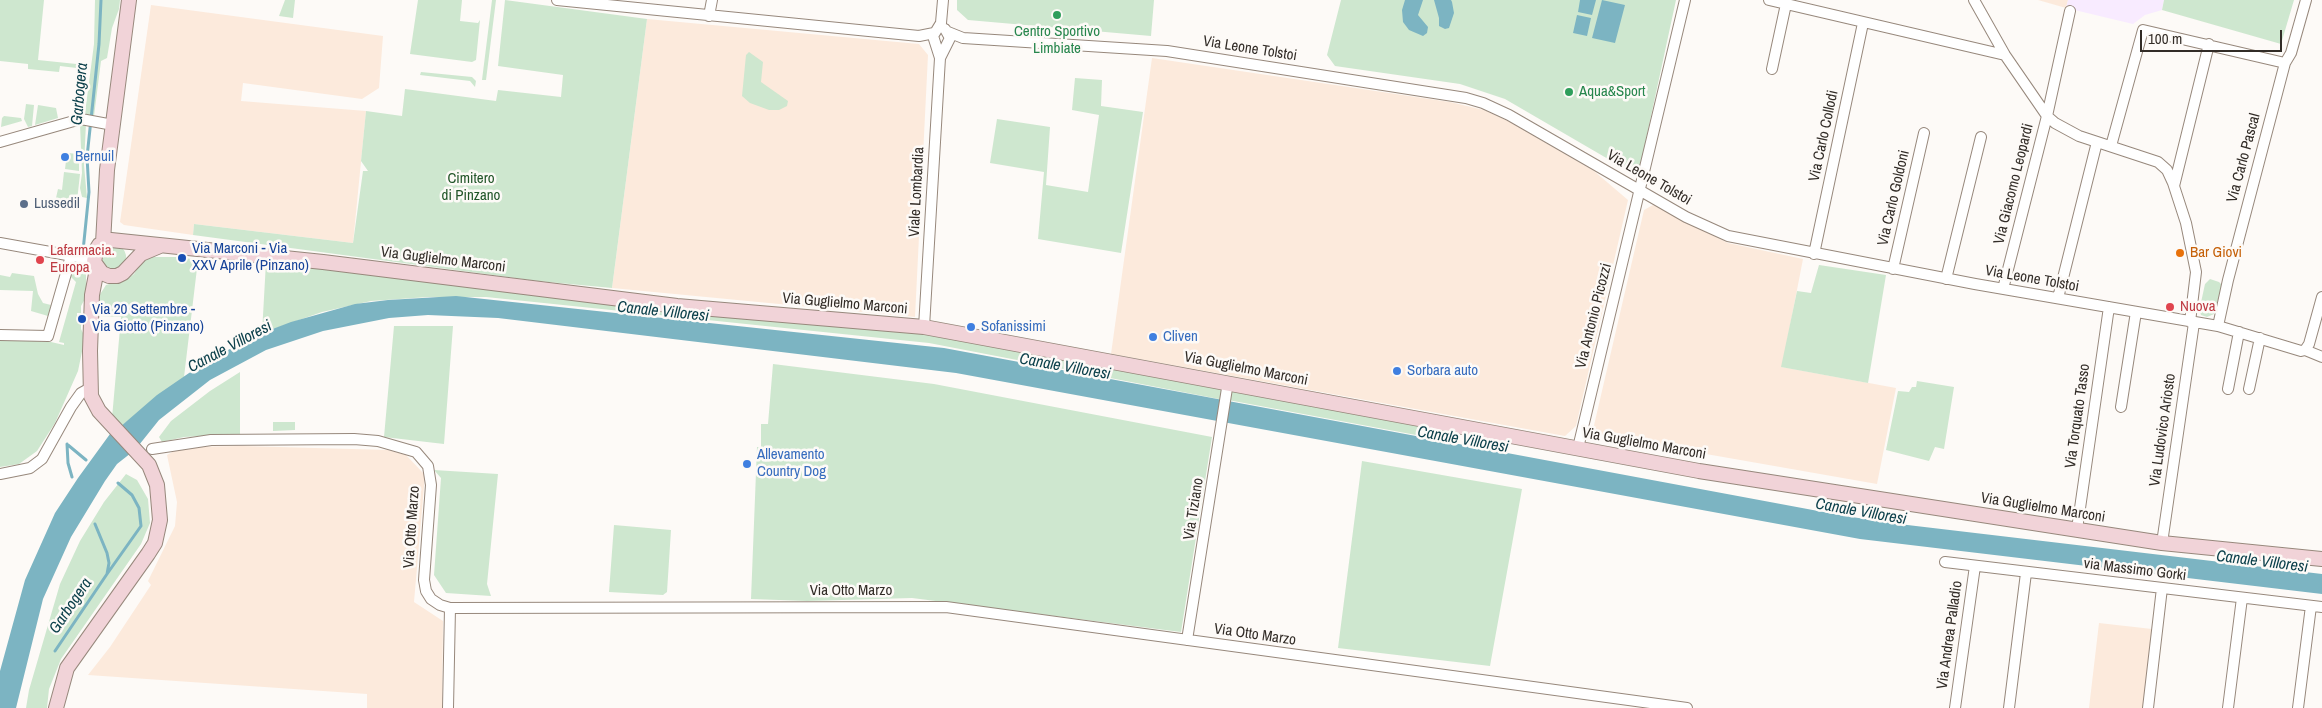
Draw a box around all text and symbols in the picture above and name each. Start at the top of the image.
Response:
marker: Centro Sportivo Limbiate [1051,9,1063,21]
scale bar [2142,20,2284,52]
place label: Centro Sportivo Limbiate [1014,23,1100,58]
text: 100 m [2148,28,2182,49]
street label: Via Leone Tolstoi [1202,33,1298,65]
water label: Garbogera [68,62,92,126]
place label: Aqua&Sport [1579,83,1645,101]
marker: Aqua&Sport [1563,86,1575,98]
street label: Via Carlo Collodi [1806,89,1842,183]
street label: Via Carlo Pascal [2223,112,2265,204]
street label: Via Giacomo Leopardi [1990,122,2038,246]
street label: Via Leone Tolstoi [1603,146,1695,210]
street label: Viale Lombardia [906,147,928,237]
place label: Bernuil [75,148,114,166]
street label: Via Carlo Goldoni [1874,148,1914,248]
marker: Bernuil [59,151,71,163]
park label: Cimitero di Pinzano [442,170,500,205]
place label: Lussedil [34,195,80,213]
marker: Lussedil [18,198,30,210]
place label: Via Marconi - Via XXV Aprile (Pinzano) [192,240,309,275]
place label: Lafarmacia. Europa [50,242,115,277]
street label: Via Guglielmo Marconi [380,243,506,277]
place label: Bar Giovi [2190,244,2242,262]
marker: Bar Giovi [2174,247,2186,259]
marker: Via Marconi - Via XXV Aprile (Pinzano) [176,252,188,264]
marker: Lafarmacia. Europa [34,254,46,266]
street label: Via Antonio Picozzi [1572,262,1616,370]
street label: Via Leone Tolstoi [1984,262,2080,296]
street label: Via Guglielmo Marconi [782,290,908,318]
water label: Canale Villoresi [616,298,710,326]
place label: Nuova [2180,298,2216,316]
place label: Via 20 Settembre - Via Giotto (Pinzano) [92,301,204,336]
marker: Nuova [2164,301,2176,313]
marker: Via 20 Settembre - Via Giotto (Pinzano) [76,313,88,325]
water label: Canale Villoresi [185,317,275,377]
place label: Sofanissimi [981,318,1046,336]
marker: Sofanissimi [965,321,977,333]
place label: Cliven [1163,328,1198,346]
marker: Cliven [1147,331,1159,343]
street label: Via Guglielmo Marconi [1183,348,1309,390]
water label: Canale Villoresi [1018,350,1112,384]
place label: Sorbara auto [1407,362,1478,380]
street label: Via Torquato Tasso [2062,363,2094,469]
marker: Sorbara auto [1391,365,1403,377]
street label: Via Ludovico Ariosto [2146,372,2180,488]
water label: Canale Villoresi [1416,423,1510,457]
street label: Via Guglielmo Marconi [1581,424,1707,464]
place label: Allevamento Country Dog [757,446,826,481]
marker: Allevamento Country Dog [741,458,753,470]
street label: Via Tiziano [1180,477,1208,541]
street label: Via Otto Marzo [400,485,424,569]
street label: Via Guglielmo Marconi [1980,489,2106,527]
water label: Canale Villoresi [1814,495,1908,529]
water label: Canale Villoresi [2215,547,2309,577]
street label: via Massimo Gorki [2083,555,2187,585]
water label: Garbogera [46,575,96,637]
street label: Via Andrea Palladio [1933,580,1967,690]
street label: Via Otto Marzo [810,582,892,600]
street label: Via Otto Marzo [1213,620,1297,650]

